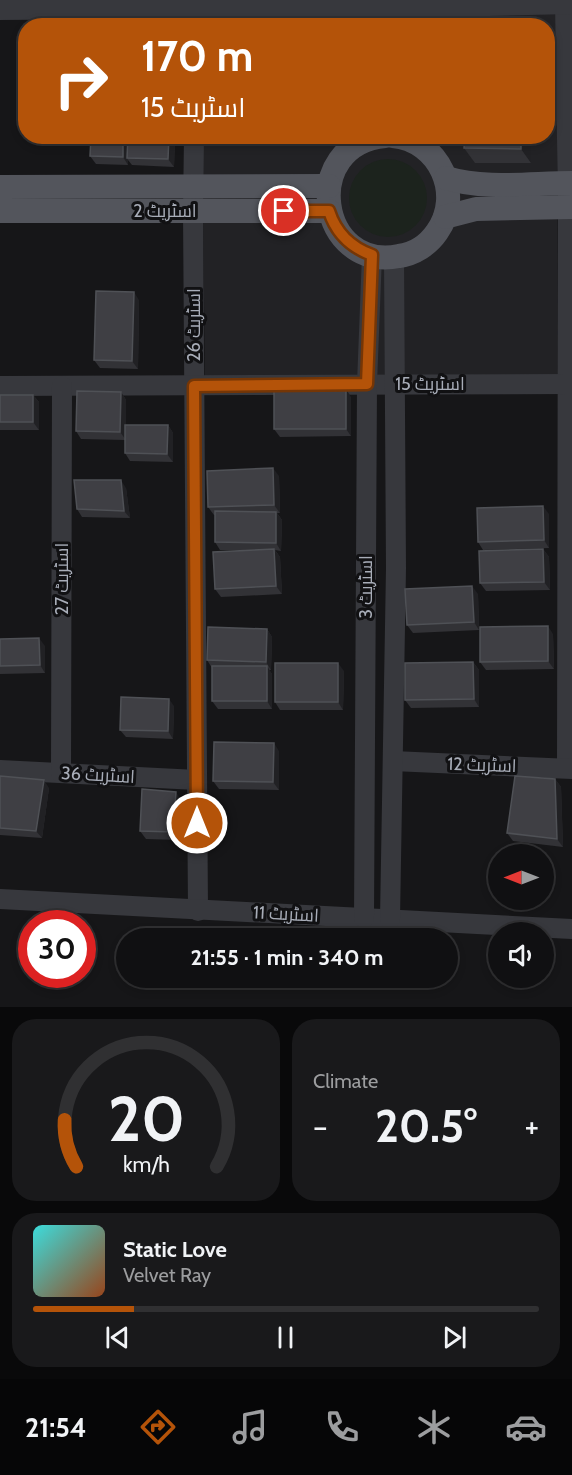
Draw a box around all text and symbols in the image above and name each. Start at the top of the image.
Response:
text: 170 m [141,30,253,82]
icon: right [42,42,120,120]
text: اسٹریٹ 15 [141,91,245,124]
pin [258,185,309,236]
icon: arrive [267,194,300,227]
street label: اسٹریٹ 2 [133,200,197,222]
street label: اسٹریٹ 26 [183,288,205,362]
street label: اسٹریٹ 15 [395,373,465,395]
street label: اسٹریٹ 27 [51,543,73,615]
street label: اسٹریٹ 3 [355,555,377,619]
street label: اسٹریٹ 12 [447,753,517,777]
street label: اسٹریٹ 36 [60,762,136,788]
position arrow [165,791,229,855]
north arrow [488,844,554,910]
map controls [488,844,554,988]
street label: اسٹریٹ 11 [253,901,319,927]
speed limit sign: 30 [18,910,96,988]
button: sound [488,922,554,988]
text: 21:55 · 1 min · 340 m [190,944,384,971]
text: Climate [313,1069,378,1093]
text: 20 [107,1081,185,1157]
text: 20.5° [375,1099,477,1153]
text: − [313,1106,328,1146]
text: + [524,1106,539,1146]
text: km/h [123,1151,169,1177]
text: Static Love [123,1236,227,1263]
text: Velvet Ray [123,1263,211,1287]
icon: previous [101,1321,134,1354]
icon: pause [269,1321,302,1354]
icon: next [438,1321,471,1354]
icon: directions [137,1406,179,1448]
icon: music [229,1406,271,1448]
icon: phone [321,1406,363,1448]
icon: climate [413,1406,455,1448]
icon: car [505,1406,547,1448]
text: 21:54 [25,1411,87,1444]

